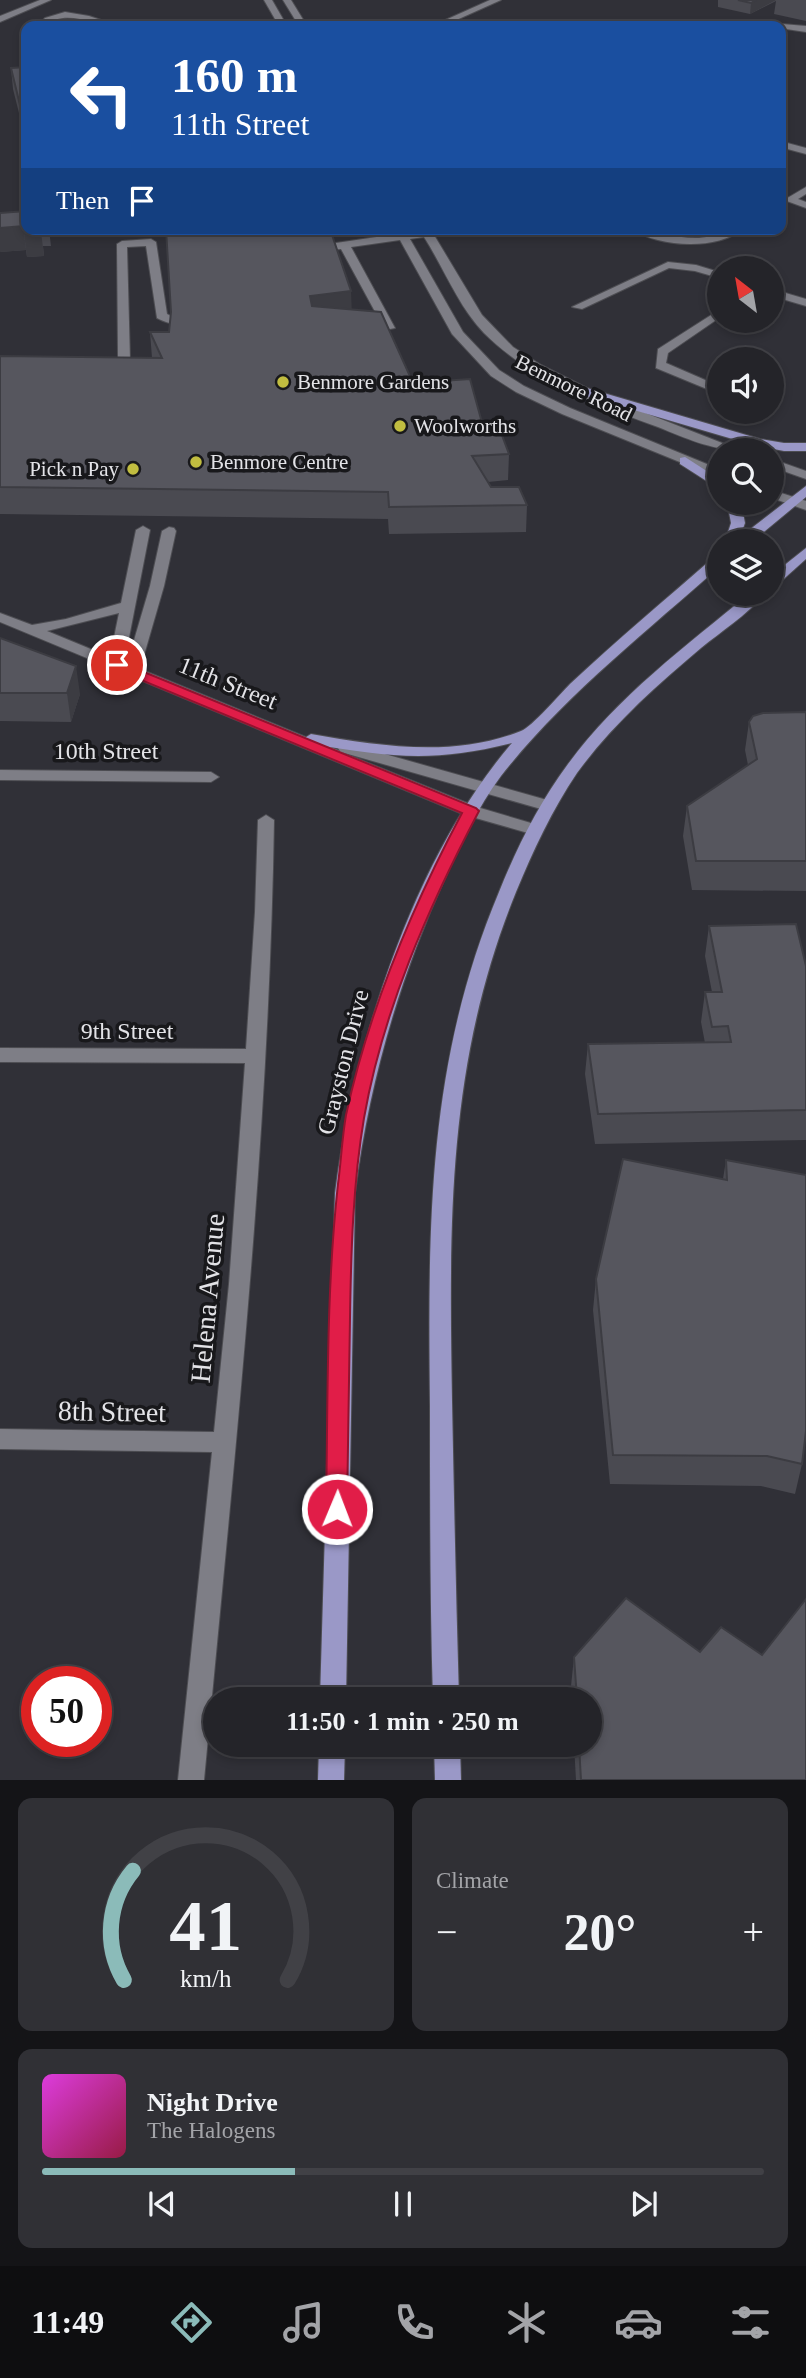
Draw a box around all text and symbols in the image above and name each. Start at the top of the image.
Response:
text: 160 m [171,48,298,103]
icon: left [56,49,147,140]
text: 11th Street [171,106,309,142]
icon: arrive [123,182,161,220]
text: Then [56,186,109,215]
north arrow [707,256,784,332]
map controls [707,256,784,606]
button: sound [707,347,784,424]
street label: Benmore Road [512,349,637,427]
place label: Benmore Gardens [297,370,449,394]
marker: Benmore Gardens [275,374,291,390]
place label: Woolworths [414,414,516,438]
marker: Woolworths [392,418,408,434]
button: search [707,438,784,515]
place label: Benmore Centre [210,450,348,474]
marker: Benmore Centre [188,454,204,470]
place label: Pick n Pay [29,457,119,481]
marker: Pick n Pay [125,461,141,477]
button: layers [707,529,784,606]
pin [87,635,147,695]
icon: arrive [98,646,136,684]
street label: 11th Street [175,652,281,715]
street label: 10th Street [54,738,159,764]
street label: Grayston Drive [312,987,374,1137]
street label: 9th Street [81,1018,174,1044]
street label: Helena Avenue [185,1212,230,1384]
street label: 8th Street [58,1395,167,1428]
position arrow [300,1472,374,1546]
speed limit sign: 50 [21,1666,112,1757]
text: 11:50 · 1 min · 250 m [286,1707,519,1736]
text: Climate [436,1868,509,1893]
text: 41 [170,1886,242,1967]
text: 20° [564,1904,636,1961]
text: − [436,1911,457,1953]
text: + [743,1911,764,1953]
text: km/h [180,1965,232,1992]
text: Night Drive [147,2088,278,2117]
text: The Halogens [147,2118,275,2143]
icon: previous [143,2185,181,2223]
icon: pause [384,2185,422,2223]
icon: next [625,2185,663,2223]
icon: directions [167,2298,216,2347]
icon: music [279,2298,328,2347]
icon: phone [390,2298,439,2347]
icon: climate [502,2298,551,2347]
icon: car [614,2298,663,2347]
icon: filters [726,2298,775,2347]
text: 11:49 [31,2304,104,2340]

